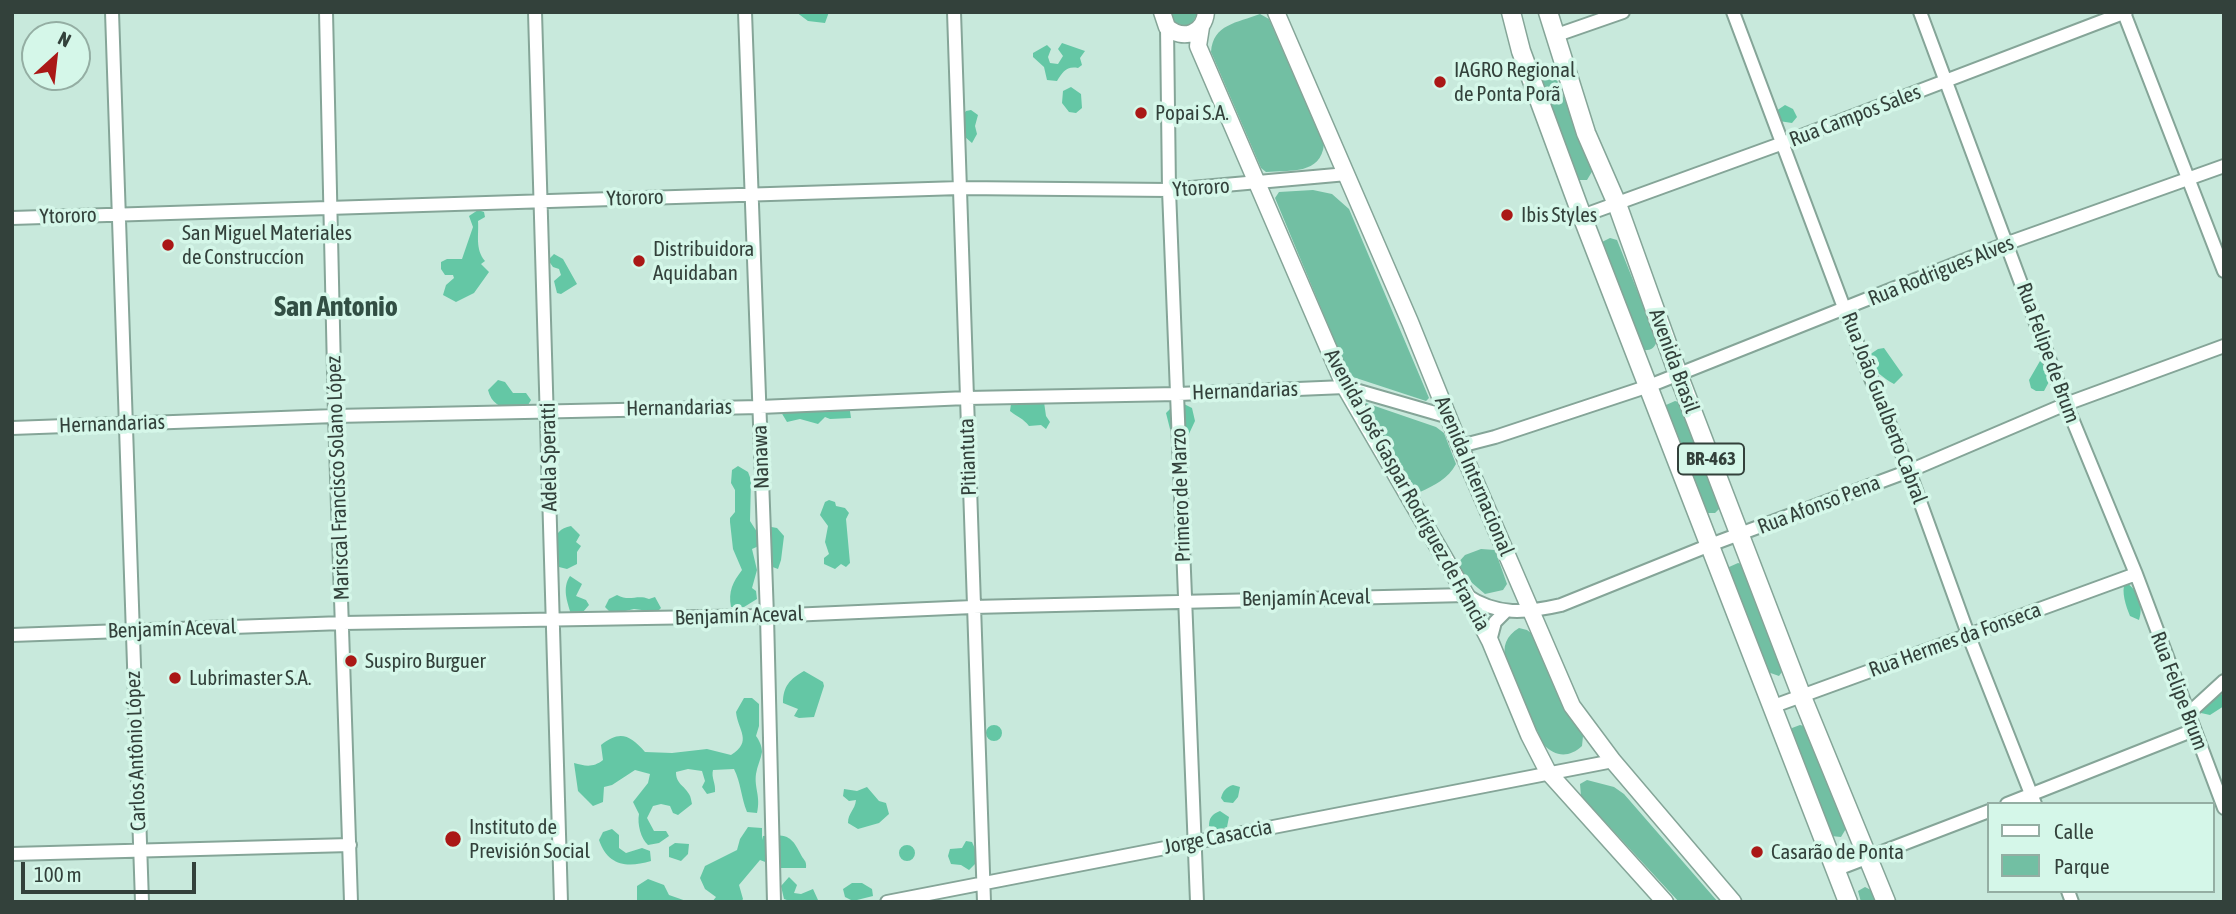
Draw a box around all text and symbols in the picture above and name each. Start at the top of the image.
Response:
north arrow [21,21,91,91]
text: N [55,27,75,51]
place label: IAGRO Regional de Ponta Porã [1454,57,1575,107]
marker: IAGRO Regional de Ponta Porã [1432,74,1448,90]
street label: Rua Campos Sales [1786,79,1924,153]
place label: Popai S.A. [1155,100,1229,126]
marker: Popai S.A. [1133,105,1149,121]
street label: Ytororo [1172,173,1230,203]
street label: Ytororo [606,184,664,212]
street label: Ytororo [39,202,97,230]
place label: Ibis Styles [1521,202,1597,228]
marker: Ibis Styles [1499,207,1515,223]
place label: San Miguel Materiales de Construccíon [182,220,352,270]
street label: Rua Rodrigues Alves [1865,230,2017,312]
place label: Distribuidora Aquidaban [653,236,754,286]
marker: San Miguel Materiales de Construccíon [160,237,176,253]
marker: Distribuidora Aquidaban [631,253,647,269]
street label: Rua Felipe de Brum [2011,279,2085,427]
district label: San Antonio [274,290,398,324]
street label: Avenida Brasil [1643,305,1705,417]
street label: Rua João Gualberto Cabral [1836,309,1932,507]
street label: Avenida José Gaspar Rodríguez de Francia [1319,345,1495,635]
street label: Mariscal Francisco Solano López [321,355,355,601]
street label: Hernandarias [1192,377,1298,405]
street label: Avenida Internacional [1429,392,1519,560]
street label: Hernandarias [626,394,732,422]
street label: Adela Speratti [535,402,563,512]
street label: Hernandarias [59,410,165,438]
street label: Pitiantuta [954,418,982,496]
street label: Nanawa [747,424,775,490]
street label: Primero de Marzo [1166,427,1196,563]
road number: BR-463 [1678,444,1744,474]
street label: Rua Afonso Pena [1754,470,1884,540]
street label: Benjamín Aceval [1242,584,1370,612]
street label: Rua Hermes da Fonseca [1866,597,2044,683]
street label: Benjamín Aceval [674,601,804,631]
street label: Benjamín Aceval [107,614,237,644]
street label: Rua Felipe Brum [2145,628,2213,754]
place label: Suspiro Burguer [365,648,486,674]
marker: Suspiro Burguer [343,653,359,669]
place label: Lubrimaster S.A. [189,665,312,691]
marker: Lubrimaster S.A. [167,670,183,686]
street label: Carlos Antônio López [121,671,151,831]
legend [1988,802,2215,893]
place label: Instituto de Previsión Social [469,814,590,864]
street label: Jorge Casaccia [1162,814,1274,860]
text: Calle [2054,819,2094,843]
marker: Instituto de Previsión Social [443,829,463,849]
place label: Casarão de Ponta [1771,839,1904,865]
marker: Casarão de Ponta [1749,844,1765,860]
scale bar [24,848,200,892]
text: Parque [2054,854,2109,878]
text: 100 m [34,862,82,886]

